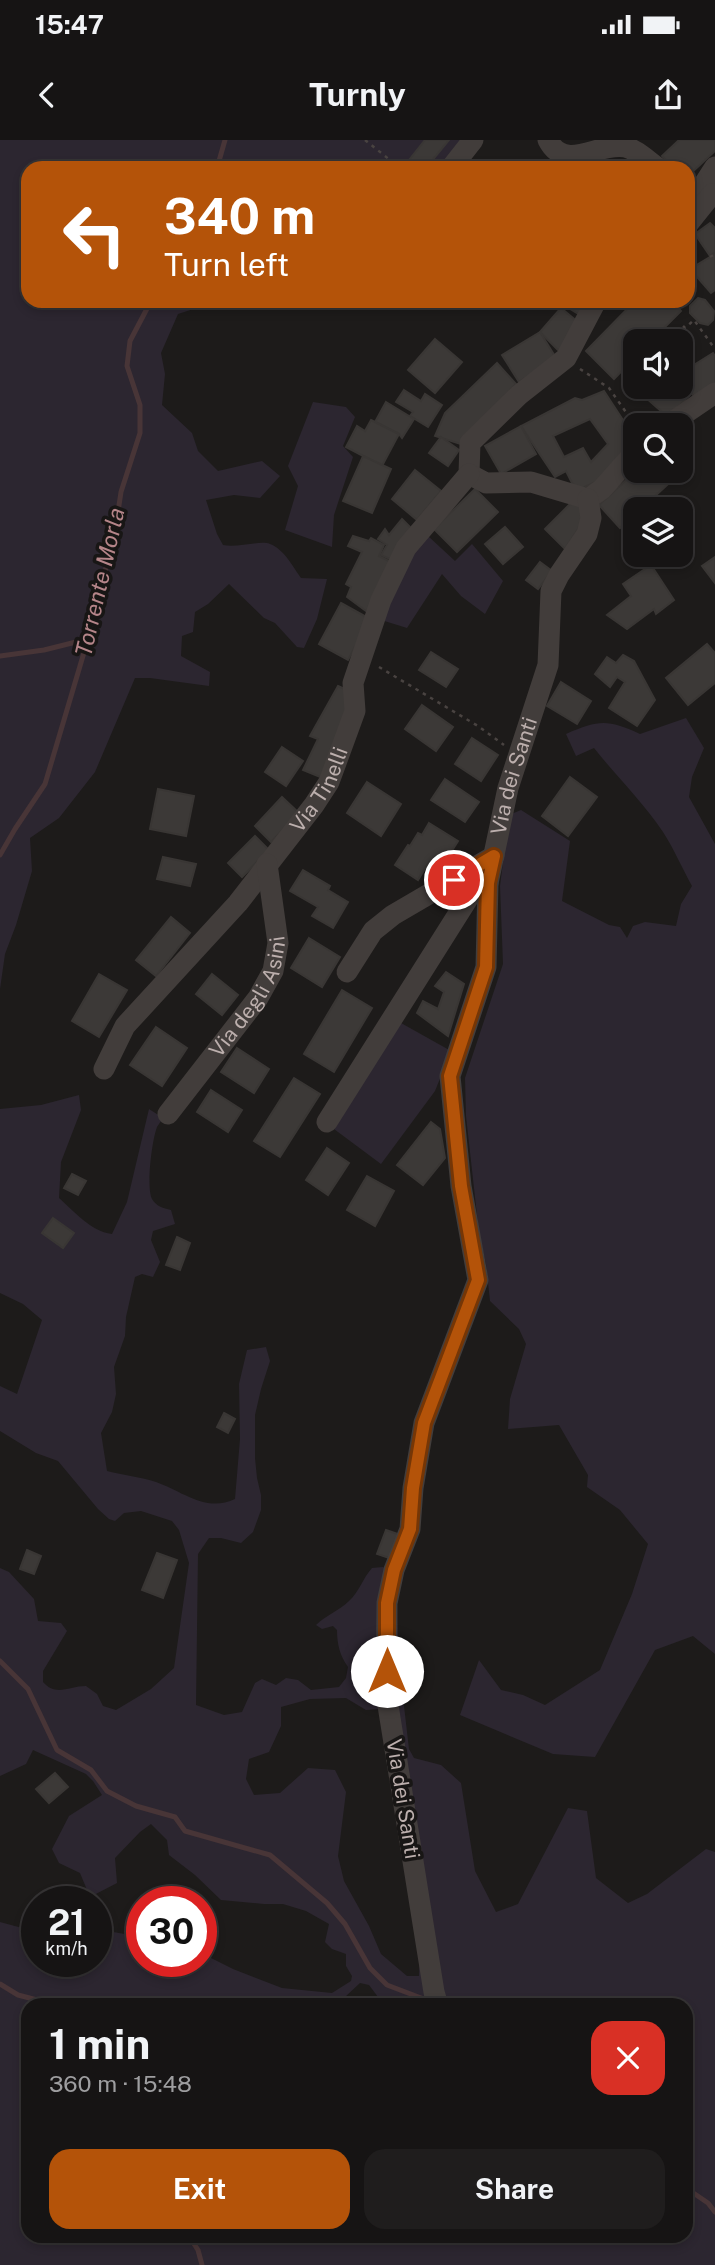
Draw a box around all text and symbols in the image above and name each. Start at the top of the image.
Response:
text: 15:47 [35,9,104,40]
icon: back [28,76,66,114]
text: Turnly [309,76,406,113]
icon: share [649,76,687,114]
text: 340 m [164,187,315,245]
icon: left [49,189,140,280]
text: Turn left [164,246,289,283]
map controls [623,329,693,567]
button: sound [623,329,693,399]
button: search [623,413,693,483]
button: layers [623,497,693,567]
water label: Torrente Morla [69,505,130,659]
street label: Via dei Santi [485,714,542,837]
street label: Via Tinelli [284,743,353,837]
pin [424,850,484,910]
icon: arrive [435,861,473,899]
street label: Via degli Asini [204,935,290,1062]
position arrow [350,1634,424,1708]
street label: Via dei Santi [382,1737,425,1861]
speed limit sign: 30 [126,1886,217,1977]
text: 21 [48,1902,85,1943]
text: km/h [45,1938,88,1959]
text: 1 min [49,2019,150,2068]
button: close [591,2021,665,2095]
text: 360 m · 15:48 [49,2070,192,2097]
button: Exit [49,2149,350,2229]
button: Share [364,2149,665,2229]

